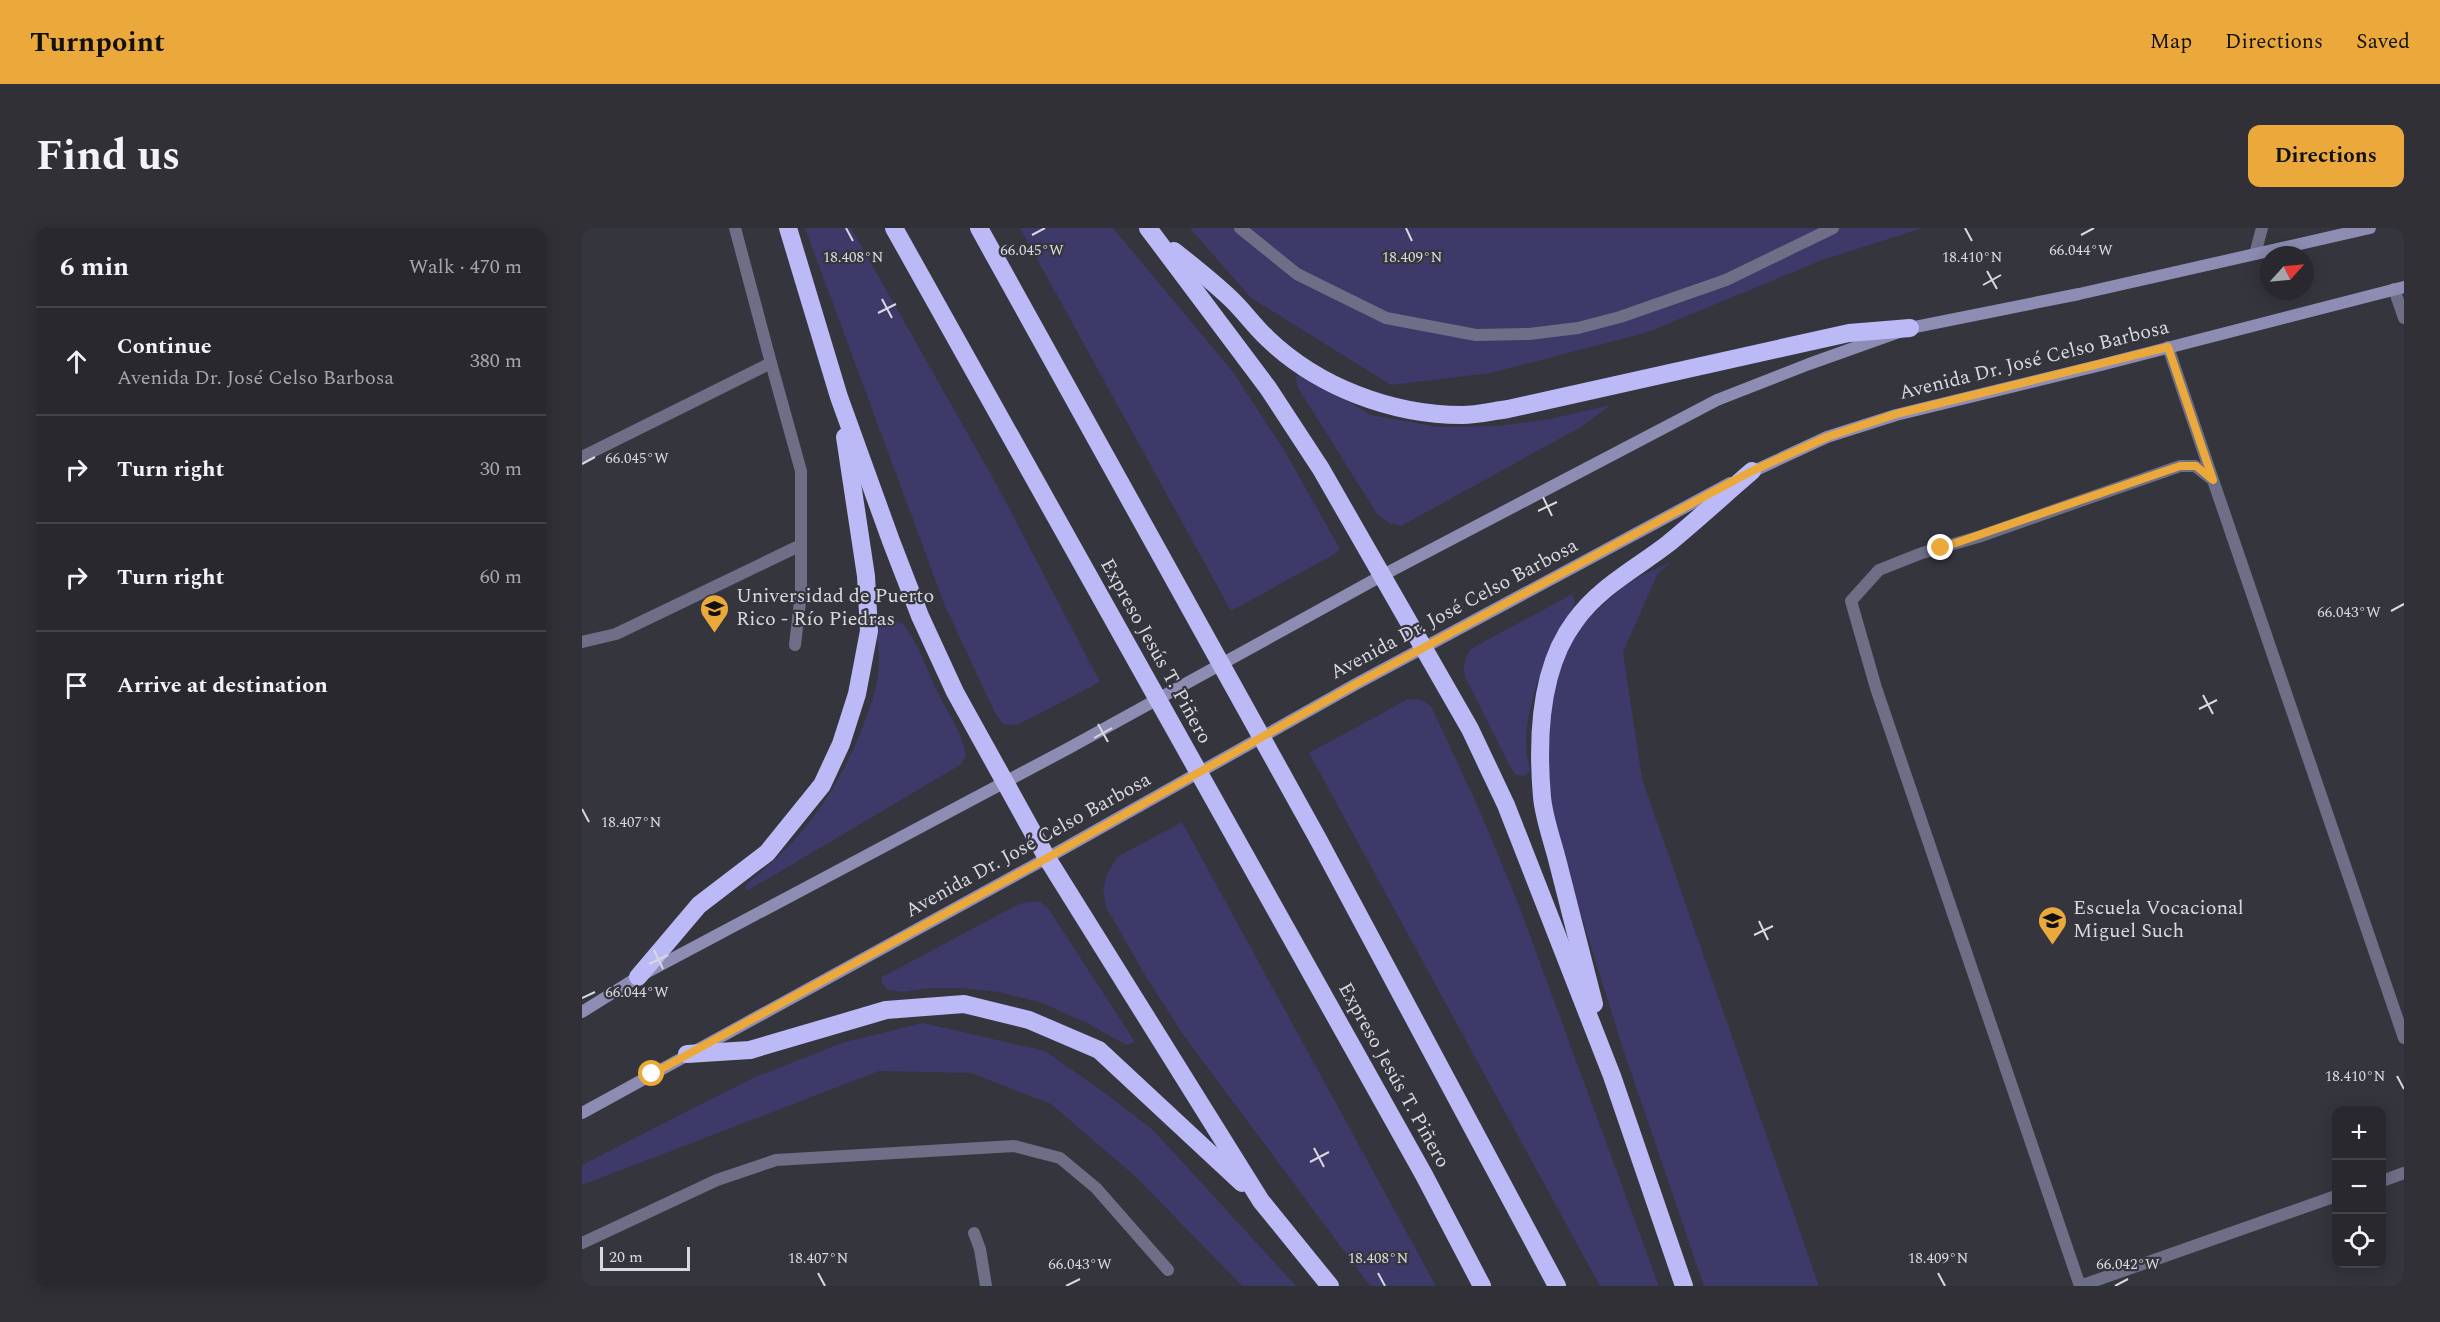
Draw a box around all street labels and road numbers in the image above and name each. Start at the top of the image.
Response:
street label: Avenida Dr. José Celso Barbosa [1896,312,2172,408]
street label: Avenida Dr. José Celso Barbosa [1325,531,1584,687]
street label: Expreso Jesús T. Piñero [1092,553,1220,749]
street label: Avenida Dr. José Celso Barbosa [900,765,1157,925]
street label: Expreso Jesús T. Piñero [1330,977,1458,1173]

